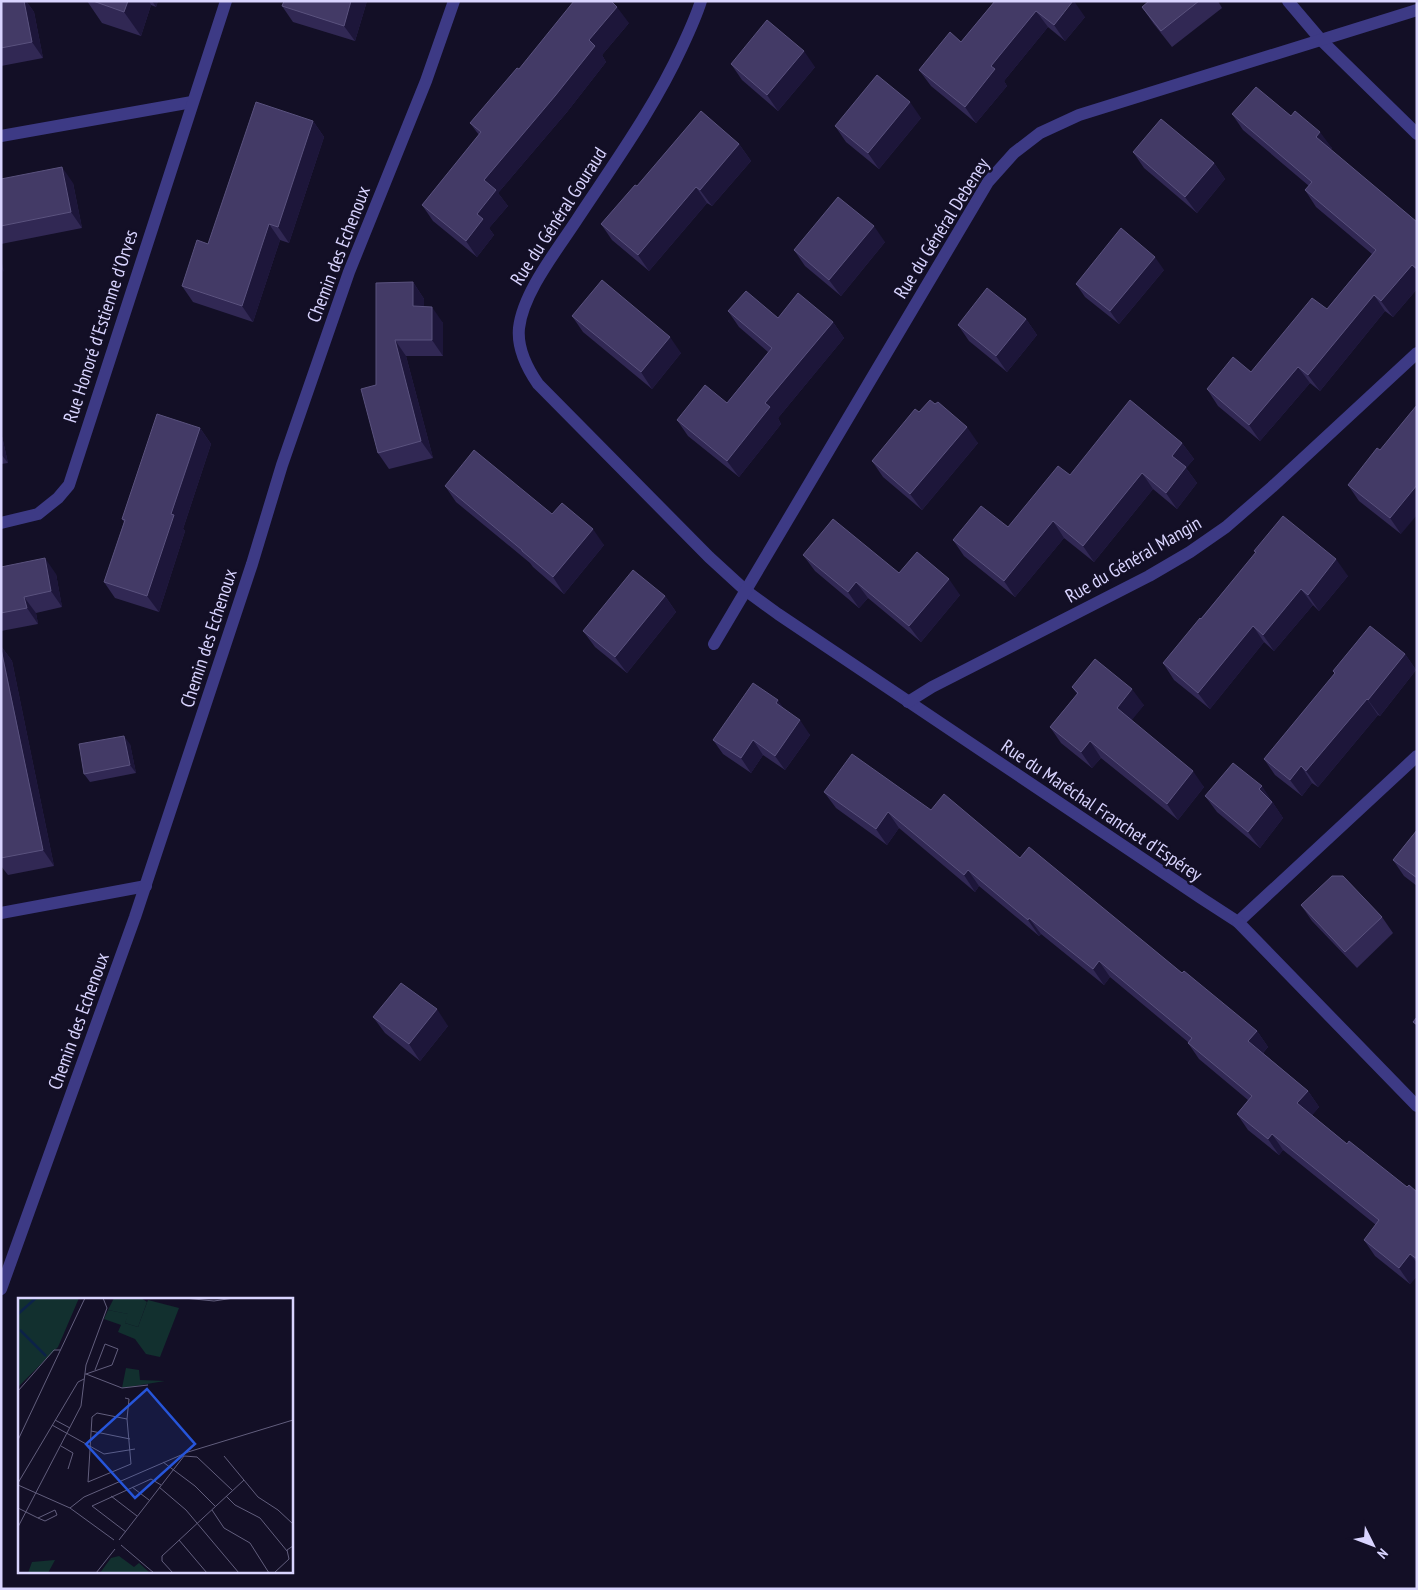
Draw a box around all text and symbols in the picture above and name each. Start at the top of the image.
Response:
street label: Rue du Général Gouraud [505,143,611,289]
street label: Rue du Général Debeney [888,153,994,303]
street label: Chemin des Echenoux [301,182,375,326]
street label: Rue Honoré d'Estienne d'Orves [57,226,143,426]
street label: Rue du Général Mangin [1061,510,1205,608]
street label: Chemin des Echenoux [174,566,242,710]
street label: Rue du Maréchal Franchet d'Espérey [997,734,1208,887]
street label: Chemin des Echenoux [42,949,114,1093]
inset map [18,1298,292,1572]
north arrow [1348,1520,1398,1570]
text: N [1373,1545,1392,1563]

